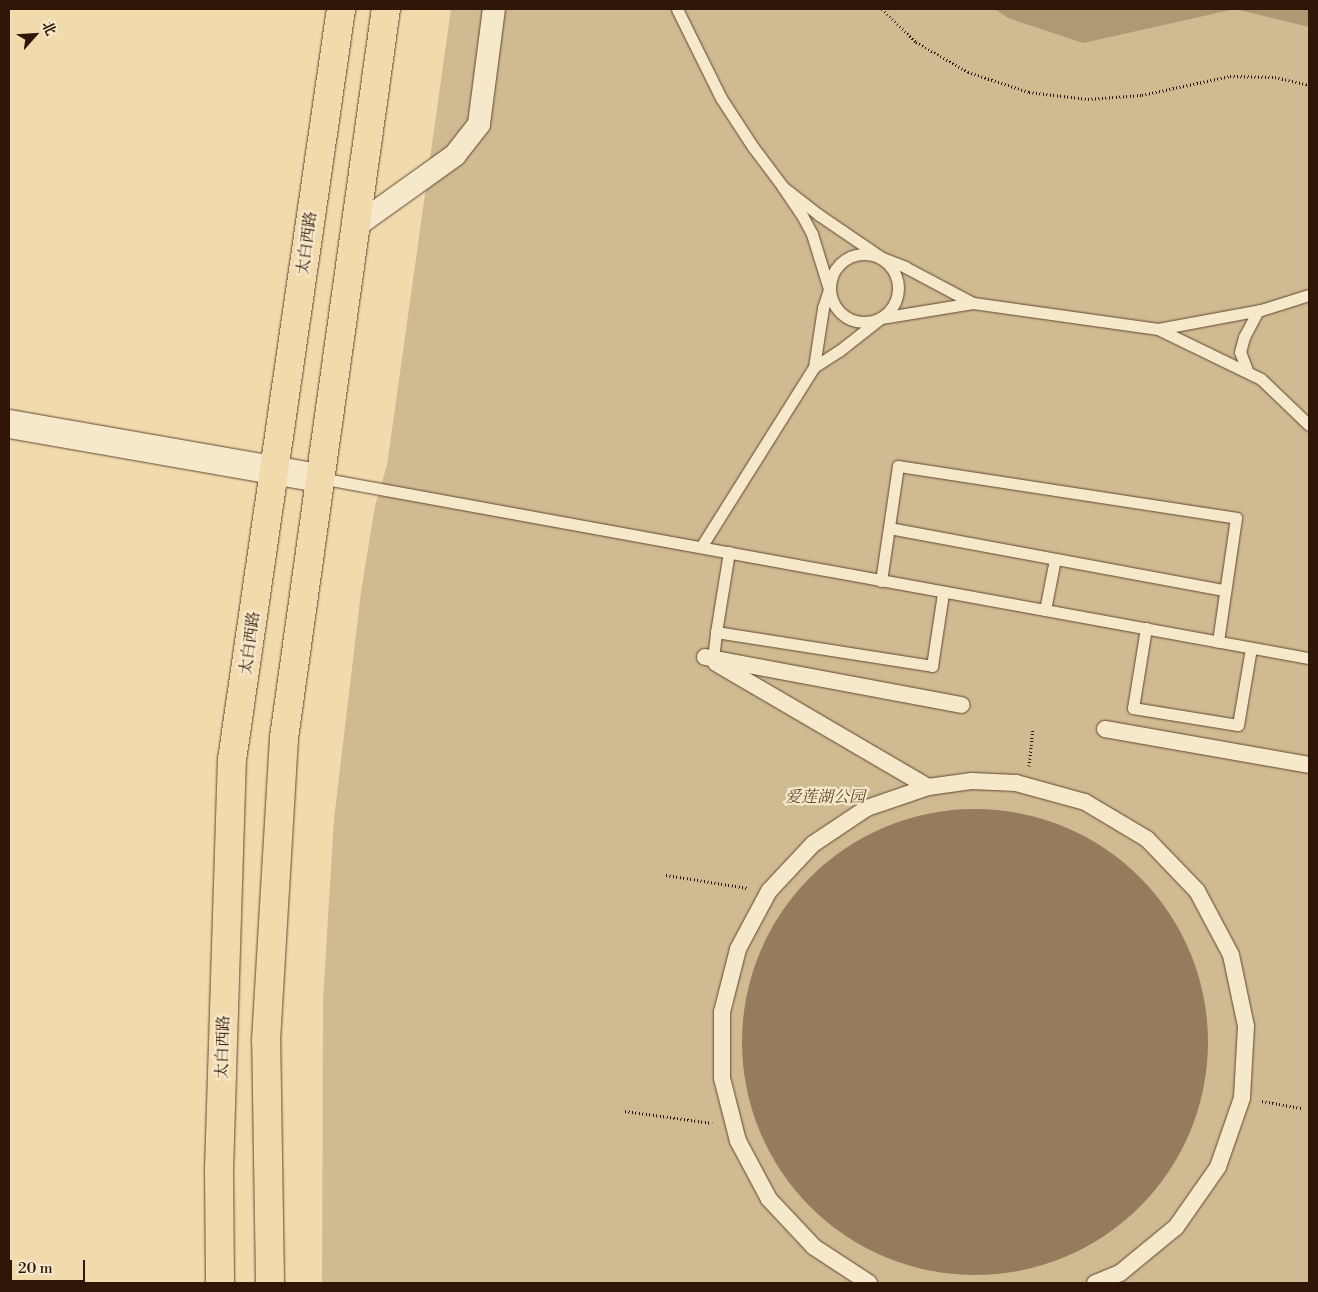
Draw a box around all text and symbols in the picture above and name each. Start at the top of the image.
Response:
north arrow [10,10,60,60]
text: 北 [37,18,60,39]
street label: 太白西路 [293,210,321,276]
street label: 太白西路 [236,610,264,676]
park label: 爱莲湖公园 [785,787,865,807]
street label: 太白西路 [212,1015,234,1079]
scale bar [12,1250,88,1282]
text: 20 m [18,1259,53,1278]

